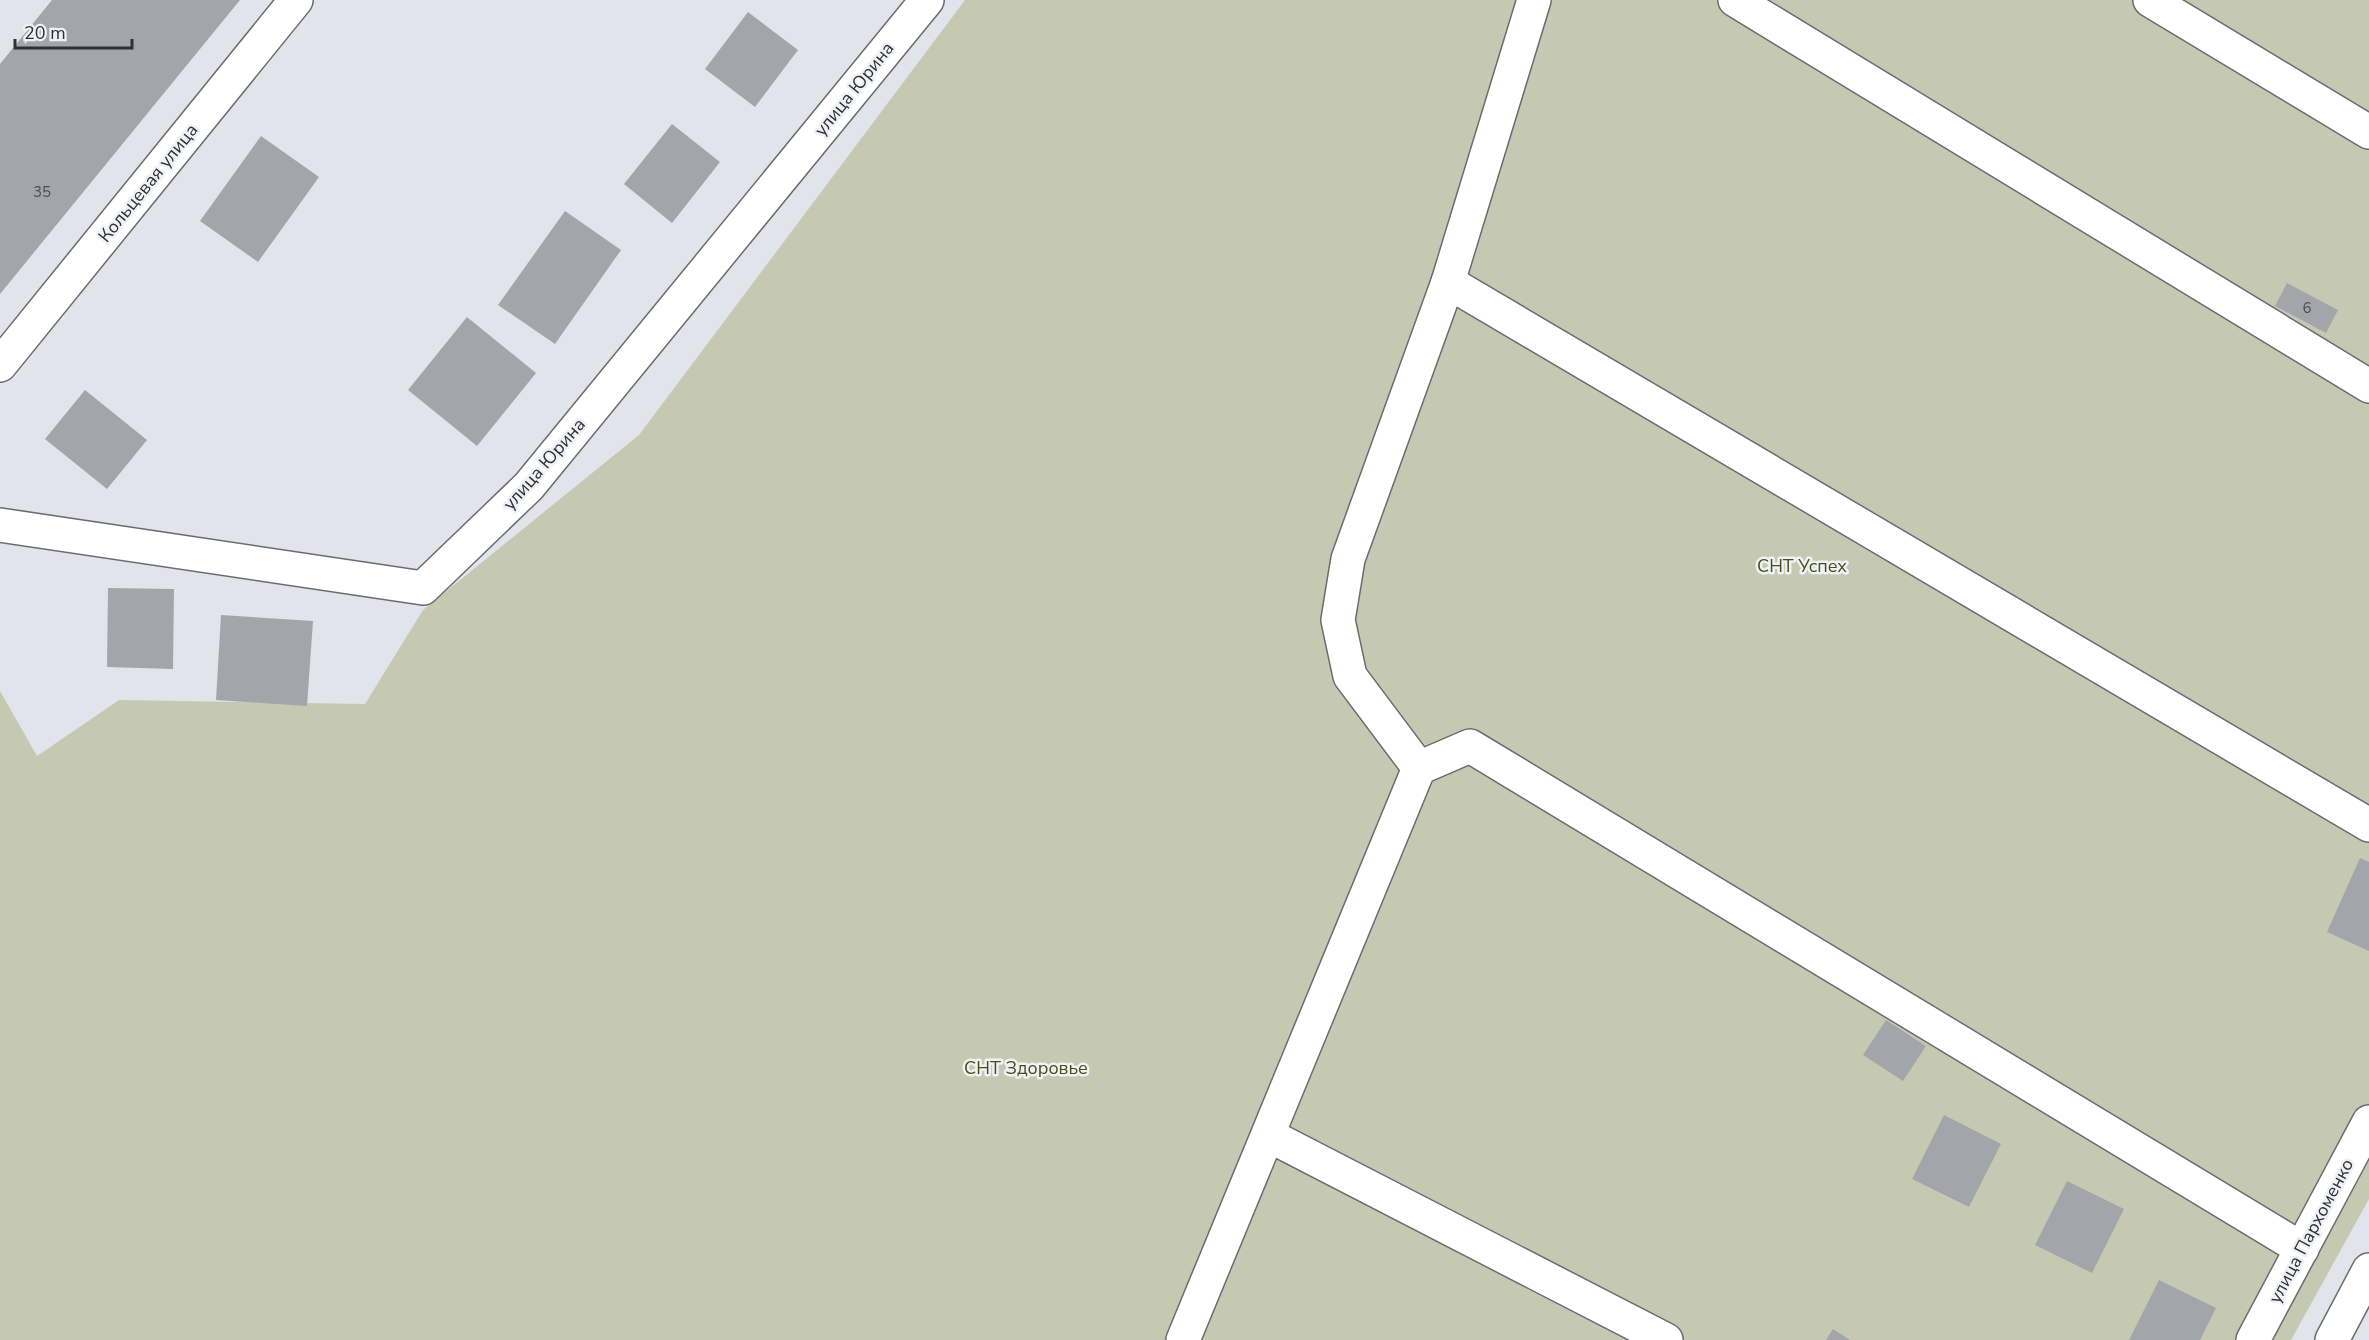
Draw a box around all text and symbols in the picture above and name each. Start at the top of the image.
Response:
scale bar [15,12,132,50]
text: 20 m [24,21,66,45]
street label: улица Юрина [809,37,899,141]
street label: Кольцевая улица [93,119,203,247]
house number: 35 [33,182,51,202]
house number: 6 [2302,298,2312,318]
street label: улица Юрина [497,413,591,515]
park label: СНТ Успех [1757,554,1847,578]
park label: СНТ Здоровье [964,1056,1088,1080]
street label: улица Пархоменко [2263,1155,2359,1307]

